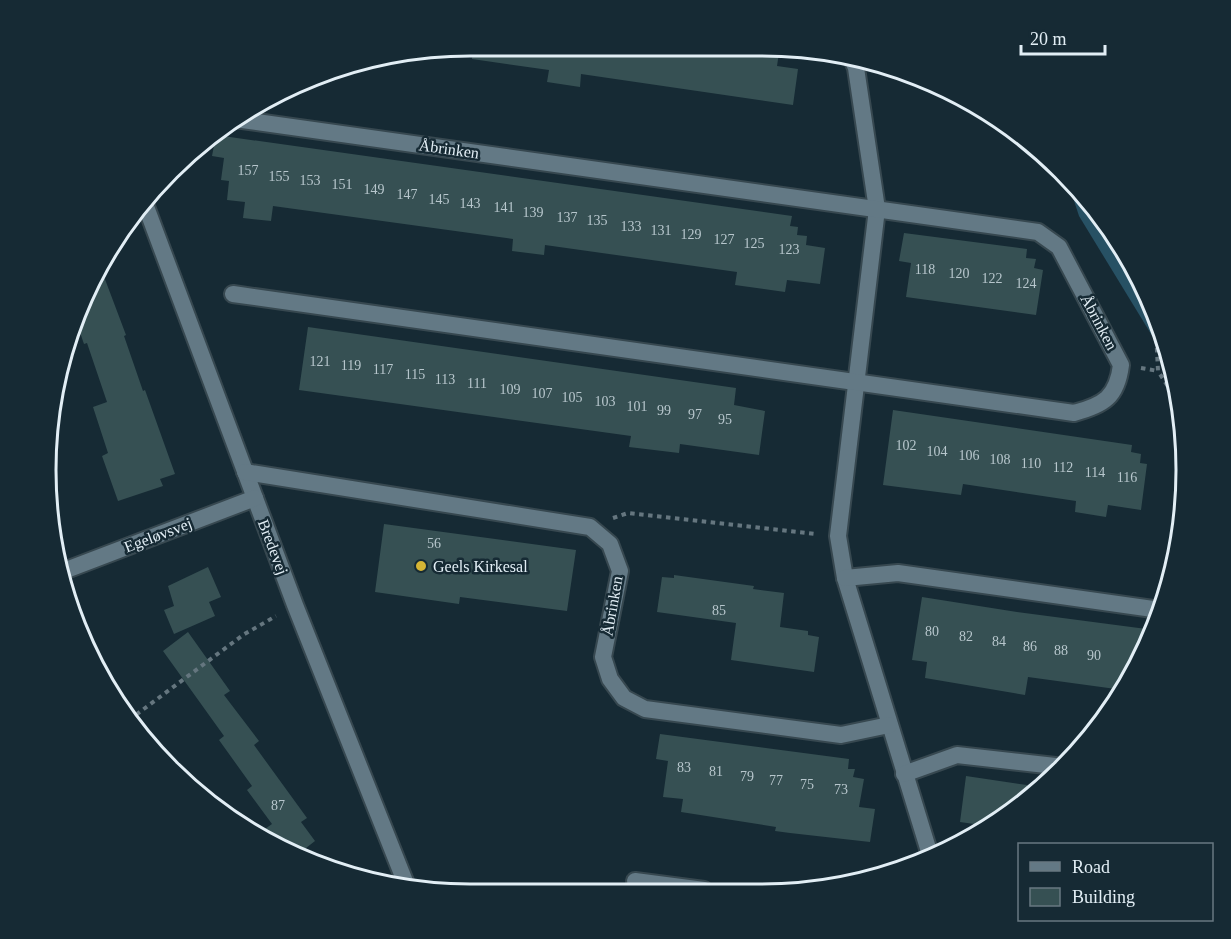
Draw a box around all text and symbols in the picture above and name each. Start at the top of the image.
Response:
scale bar [1021,18,1105,56]
text: 20 m [1030,29,1067,49]
street label: Åbrinken [418,136,480,162]
house number: 157 [238,163,259,178]
house number: 155 [269,169,290,184]
house number: 153 [300,173,321,188]
house number: 151 [332,177,353,192]
house number: 149 [364,182,385,197]
house number: 147 [397,187,418,202]
house number: 145 [429,192,450,207]
house number: 143 [460,196,481,211]
house number: 141 [494,200,515,215]
house number: 139 [523,205,544,220]
house number: 137 [557,210,578,225]
house number: 135 [587,213,608,228]
house number: 133 [621,219,642,234]
house number: 131 [651,223,672,238]
house number: 129 [681,227,702,242]
house number: 127 [714,232,735,247]
house number: 125 [744,236,765,251]
house number: 123 [779,242,800,257]
house number: 118 [915,262,935,277]
house number: 120 [949,266,970,281]
house number: 122 [982,271,1003,286]
house number: 124 [1016,276,1037,291]
street label: Åbrinken [1077,291,1121,353]
house number: 121 [310,354,331,369]
house number: 119 [341,358,361,373]
house number: 117 [373,362,393,377]
house number: 115 [405,367,425,382]
house number: 113 [435,372,455,387]
house number: 111 [467,376,487,391]
house number: 109 [500,382,521,397]
house number: 107 [532,386,553,401]
house number: 105 [562,390,583,405]
house number: 103 [595,394,616,409]
house number: 101 [627,399,648,414]
house number: 99 [657,403,671,418]
house number: 97 [688,407,702,422]
house number: 95 [718,412,732,427]
house number: 102 [896,438,917,453]
house number: 104 [927,444,948,459]
house number: 106 [959,448,980,463]
house number: 108 [990,452,1011,467]
house number: 110 [1021,456,1041,471]
house number: 112 [1053,460,1073,475]
house number: 114 [1085,465,1105,480]
house number: 116 [1117,470,1137,485]
street label: Egeløvsvej [122,514,195,557]
street label: Bredevej [254,517,291,577]
house number: 56 [427,536,441,551]
place label: Geels Kirkesal [433,558,528,575]
marker: Geels Kirkesal [414,559,428,573]
street label: Åbrinken [598,575,626,637]
house number: 85 [712,603,726,618]
house number: 80 [925,624,939,639]
house number: 82 [959,629,973,644]
house number: 84 [992,634,1006,649]
house number: 86 [1023,639,1037,654]
house number: 88 [1054,643,1068,658]
house number: 90 [1087,648,1101,663]
house number: 83 [677,760,691,775]
house number: 81 [709,764,723,779]
house number: 79 [740,769,754,784]
house number: 77 [769,773,783,788]
house number: 75 [800,777,814,792]
house number: 73 [834,782,848,797]
house number: 87 [271,798,285,813]
legend [1018,843,1213,921]
text: Road [1072,857,1110,877]
text: Building [1072,887,1135,907]

